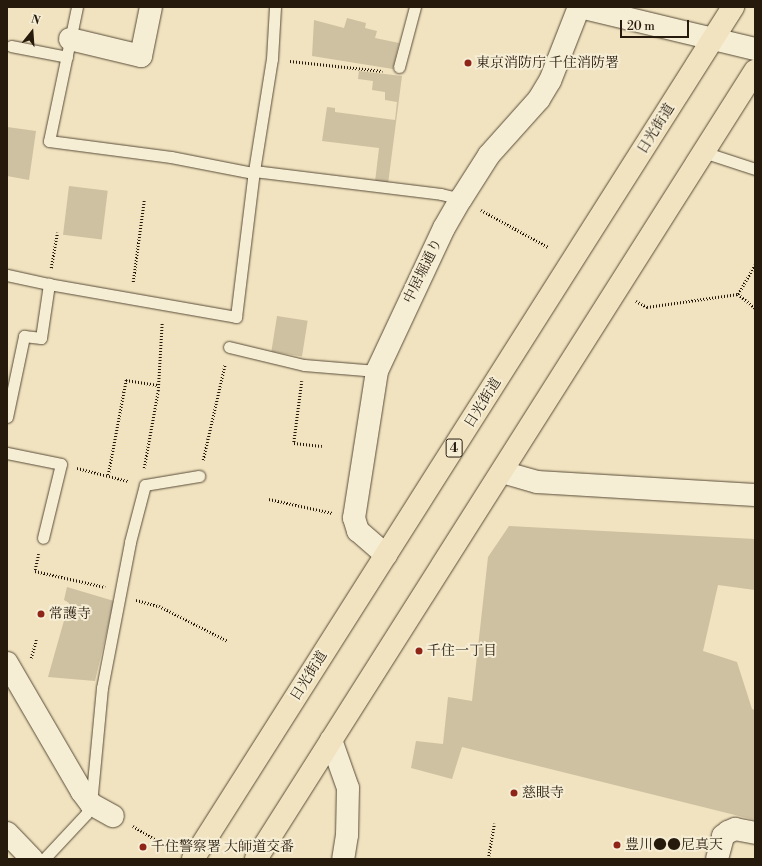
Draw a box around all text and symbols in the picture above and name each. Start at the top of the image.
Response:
north arrow [12,12,52,52]
scale bar [622,12,691,38]
text: N [29,13,42,28]
text: 20 m [627,19,655,34]
place label: 東京消防庁 千住消防署 [476,55,619,71]
marker: 東京消防庁 千住消防署 [463,58,473,68]
street label: 日光街道 [634,101,678,157]
street label: 中居堀通り [400,236,446,306]
street label: 日光街道 [461,375,505,431]
road number: 4 [445,437,463,459]
place label: 常護寺 [49,606,91,622]
marker: 常護寺 [36,609,46,619]
place label: 千住一丁目 [427,643,497,659]
marker: 千住一丁目 [414,646,424,656]
street label: 日光街道 [287,648,331,704]
place label: 慈眼寺 [522,785,564,801]
marker: 慈眼寺 [509,788,519,798]
place label: 豊川●●尼真天 [625,837,723,853]
place label: 千住警察署 大師道交番 [151,839,294,855]
marker: 豊川●●尼真天 [612,840,622,850]
marker: 千住警察署 大師道交番 [138,842,148,852]

